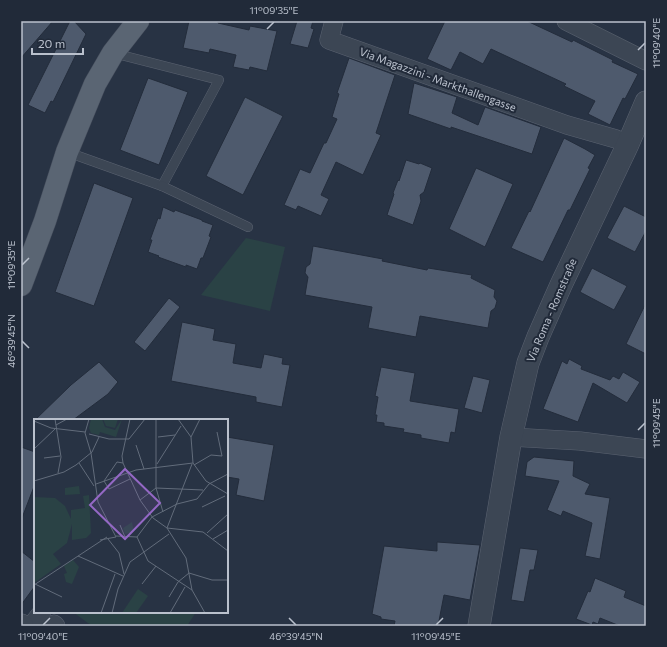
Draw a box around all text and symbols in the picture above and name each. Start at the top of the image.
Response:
text: 11°09'35"E [249,4,299,16]
text: 11°09'40"E [650,18,662,68]
scale bar [32,30,83,56]
text: 20 m [38,36,65,50]
street label: Via Magazzini - Markthallengasse [358,44,518,114]
text: 11°09'35"E [5,240,17,290]
street label: Via Roma - Romstraße [523,256,579,364]
text: 46°39'45"N [5,314,17,368]
text: 11°09'45"E [650,398,662,448]
inset map [34,419,228,613]
text: 11°09'40"E [18,630,68,642]
text: 46°39'45"N [269,630,323,642]
text: 11°09'45"E [411,630,461,642]

